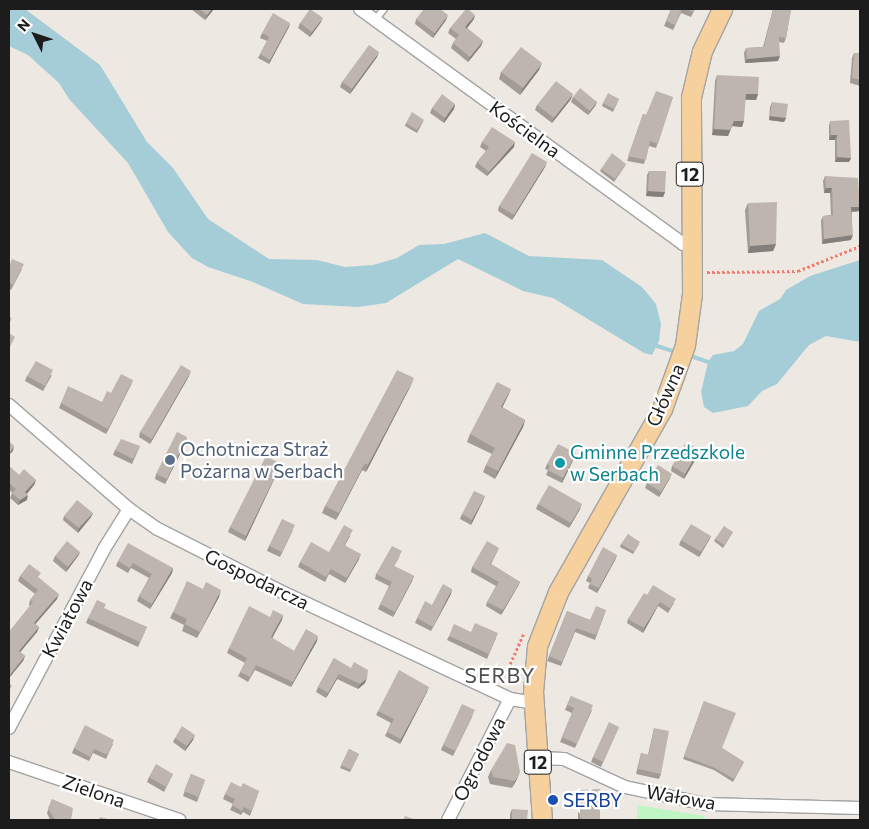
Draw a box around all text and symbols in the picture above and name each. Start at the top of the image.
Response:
north arrow [10,10,60,60]
text: N [13,15,33,34]
street label: Kościelna [485,96,565,162]
road number: 12 [675,158,705,190]
street label: Główna [641,360,689,430]
place label: Ochotnicza Straż Pożarna w Serbach [180,438,343,482]
place label: Gminne Przedszkole w Serbach [570,441,745,485]
marker: Ochotnicza Straż Pożarna w Serbach [164,454,176,466]
marker: Gminne Przedszkole w Serbach [554,457,566,469]
street label: Gospodarcza [201,544,313,614]
street label: Kwiatowa [37,575,97,661]
district label: SERBY [464,662,536,688]
street label: Ogrodowa [448,713,510,805]
road number: 12 [523,746,553,778]
street label: Zielona [60,770,128,812]
street label: Wałowa [645,780,717,814]
place label: SERBY [563,789,623,811]
marker: SERBY [547,794,559,806]

